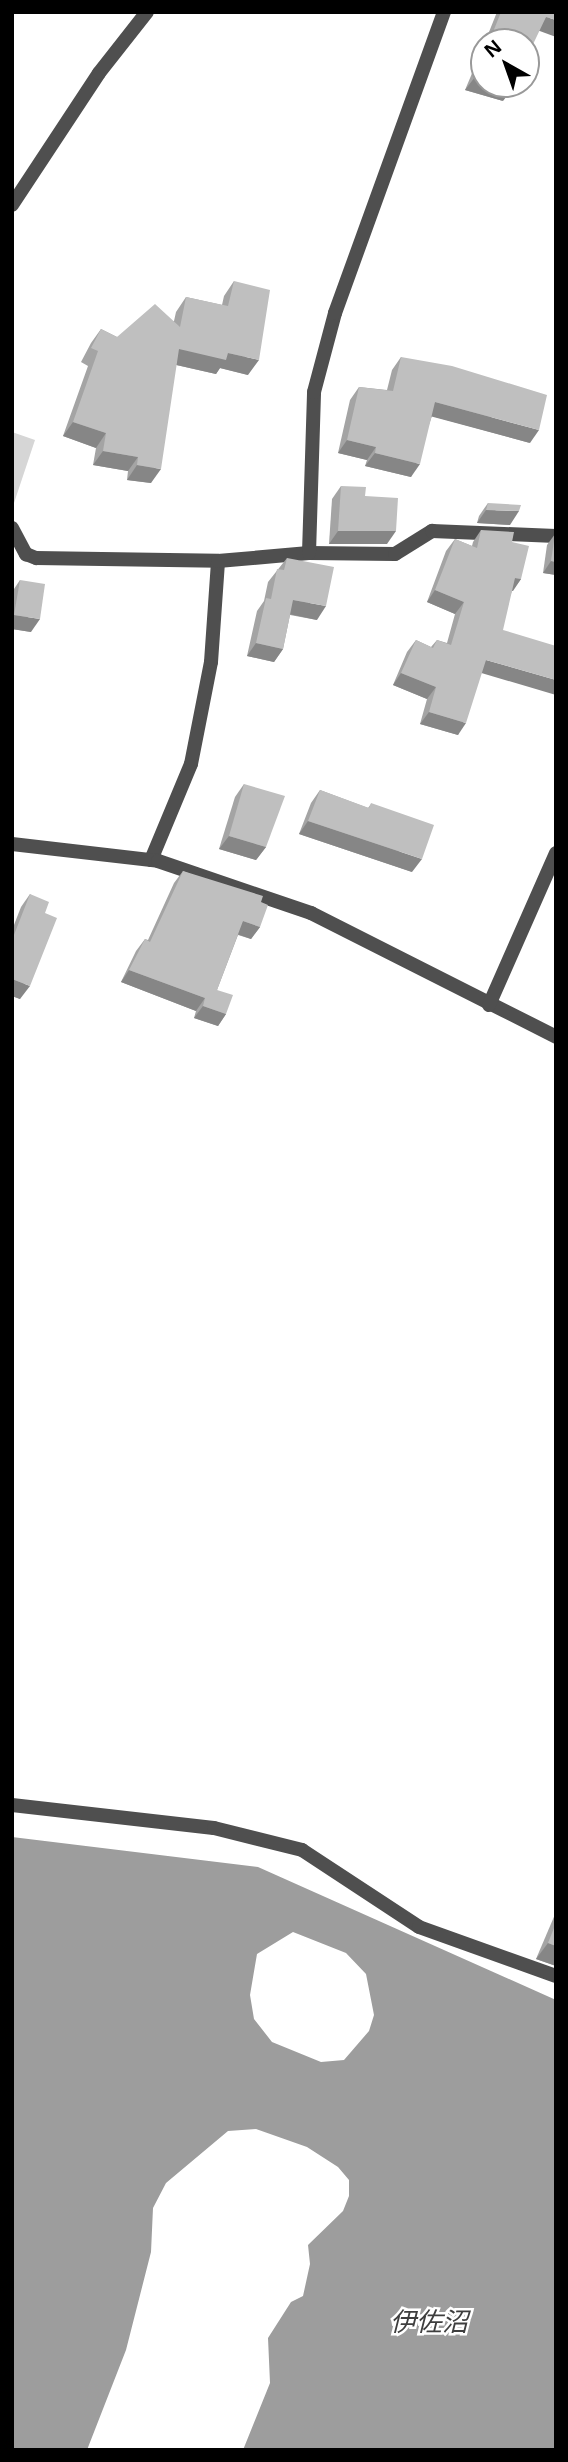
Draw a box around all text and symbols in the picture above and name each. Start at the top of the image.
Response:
north arrow [470,28,540,98]
text: N [479,34,507,63]
water label: 伊佐沼 [390,2306,468,2338]

